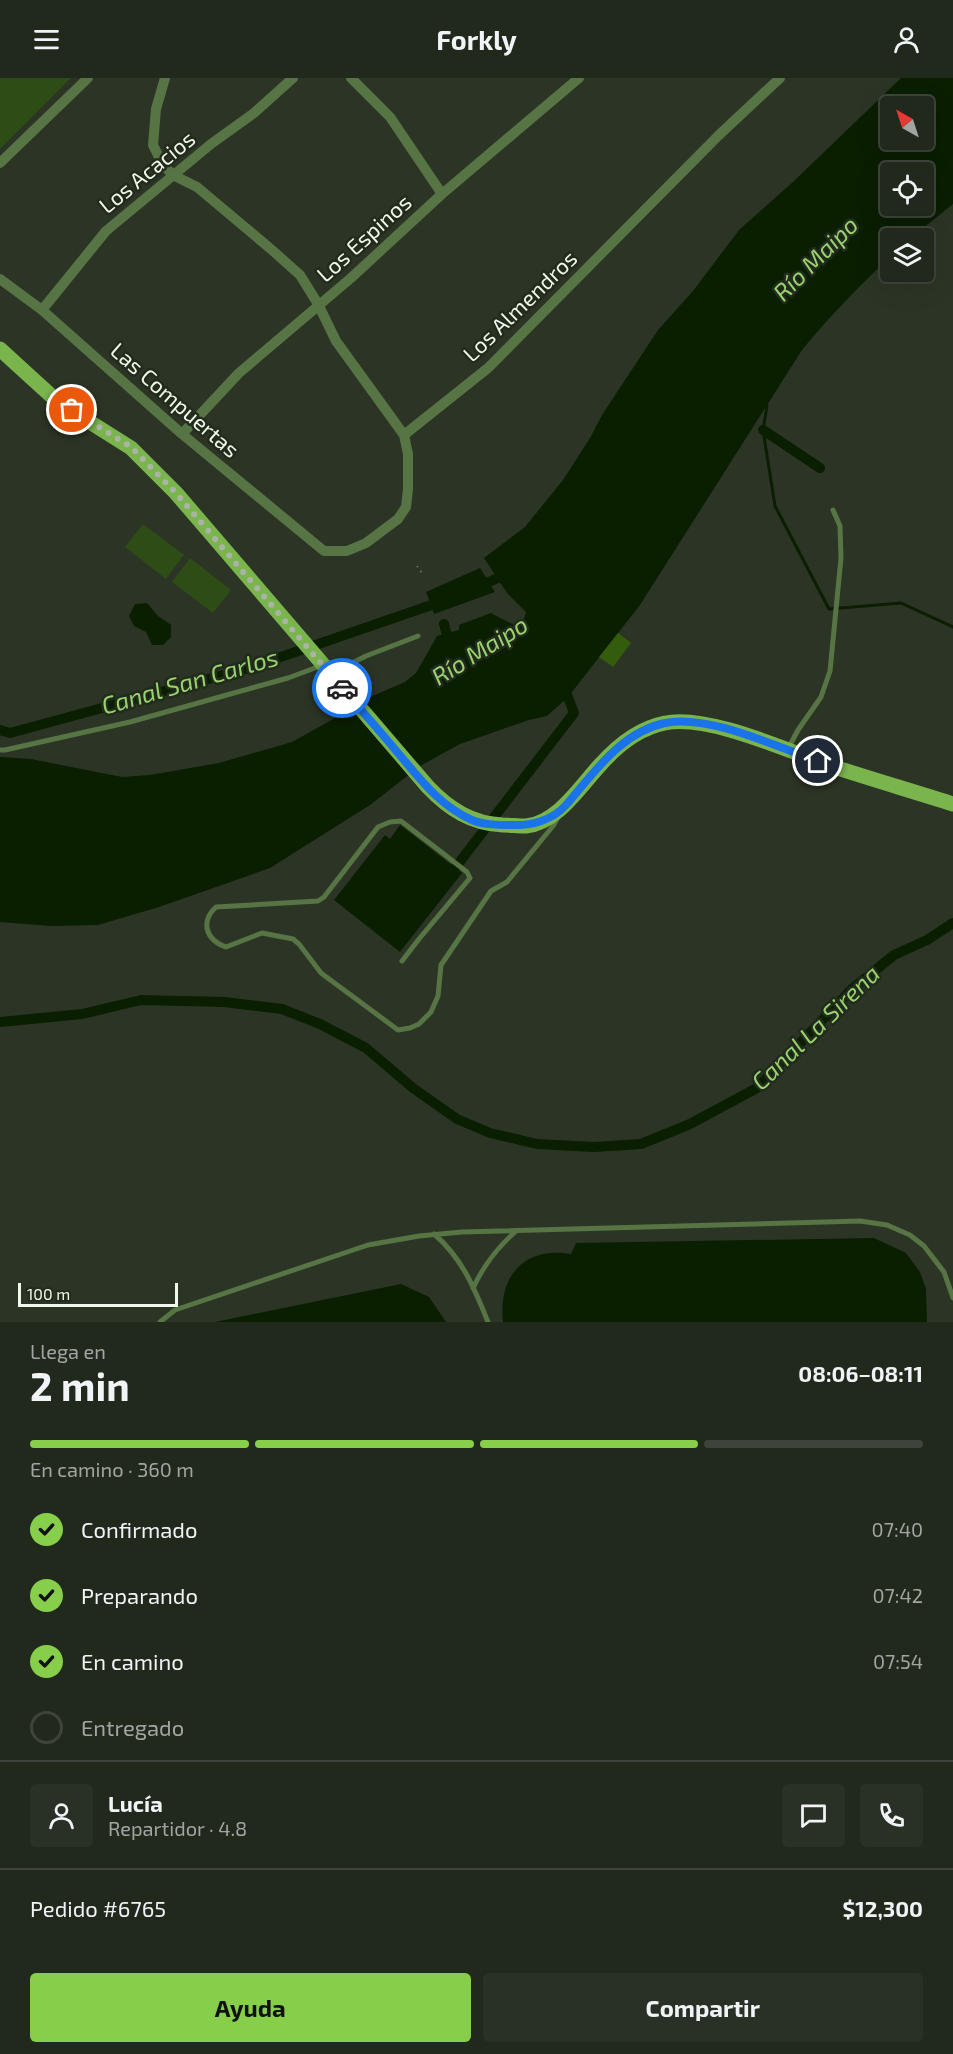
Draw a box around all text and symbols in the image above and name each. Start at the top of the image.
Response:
icon: menu [30,23,63,56]
text: Forkly [436,23,517,55]
icon: person [890,23,923,56]
north arrow [880,96,934,150]
map controls [880,96,934,282]
street label: Los Acacios [93,125,200,218]
button: locate [880,162,934,216]
street label: Los Espinos [311,188,416,286]
water label: Río Maipo [767,210,863,306]
button: layers [880,228,934,282]
street label: Los Almendros [457,244,582,366]
street label: Las Compuertas [106,337,245,462]
pin [46,384,97,435]
icon: bag [55,393,88,426]
water label: Río Maipo [426,609,533,691]
water label: Canal San Carlos [98,641,281,720]
courier [312,658,372,718]
icon: car [326,672,359,705]
pin [792,735,843,786]
icon: home [801,744,834,777]
water label: Canal La Sirena [745,958,885,1095]
scale bar [18,1280,178,1308]
text: 100 m [27,1284,70,1303]
text: Llega en [30,1339,106,1363]
text: 08:06–08:11 [798,1360,923,1386]
text: 2 min [30,1362,130,1409]
text: En camino · 360 m [30,1457,194,1481]
icon: check [30,1513,63,1546]
text: Confirmado [81,1516,197,1542]
text: 07:40 [872,1517,923,1541]
icon: check [30,1579,63,1612]
text: Preparando [81,1582,198,1608]
text: 07:42 [872,1583,923,1607]
icon: check [30,1645,63,1678]
text: En camino [81,1648,184,1674]
text: 07:54 [873,1649,923,1673]
text: Entregado [81,1714,184,1740]
button: person [30,1784,93,1847]
button: chat [782,1784,845,1847]
button: phone [860,1784,923,1847]
text: Lucía [108,1790,163,1816]
text: Repartidor · 4.8 [108,1816,247,1840]
text: Pedido #6765 [30,1895,166,1921]
text: $12,300 [842,1895,923,1921]
button: Ayuda [30,1973,471,2042]
button: Compartir [483,1973,923,2042]

